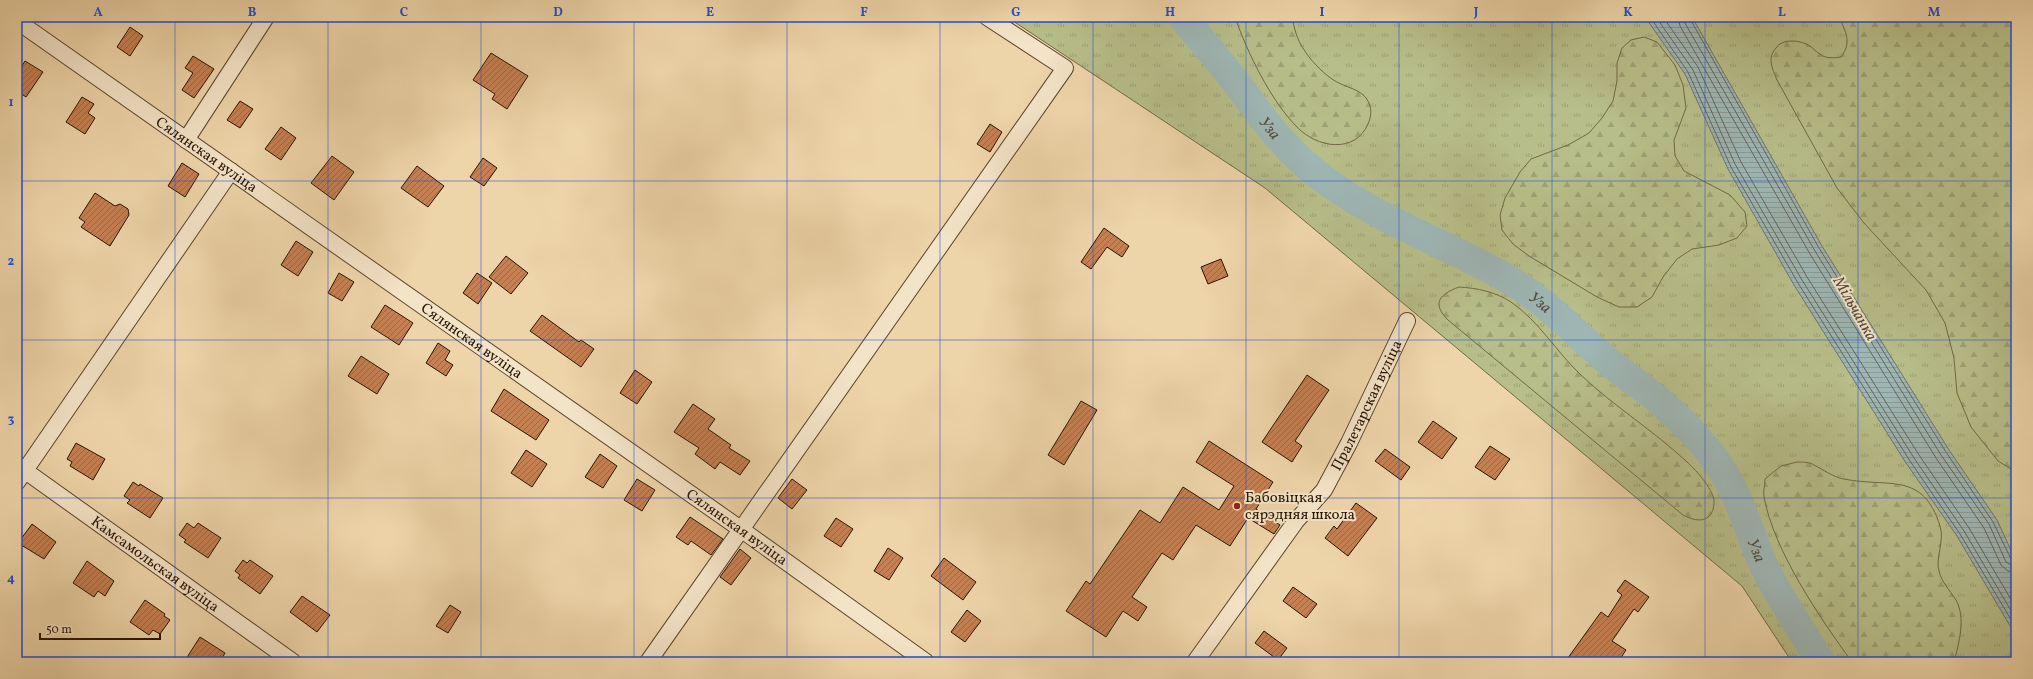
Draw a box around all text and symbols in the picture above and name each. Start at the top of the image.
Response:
text: A [93,4,103,22]
text: B [248,4,257,22]
text: C [400,4,408,22]
text: D [553,4,563,22]
text: E [706,4,714,22]
text: F [860,4,868,22]
text: G [1011,4,1021,22]
text: H [1165,4,1175,22]
text: I [1320,4,1325,22]
text: J [1473,4,1479,22]
text: K [1623,4,1633,22]
text: L [1778,4,1786,22]
text: M [1928,4,1941,22]
text: 1 [8,94,14,112]
street label: Сялянская вуліца [151,112,261,199]
water label: Уза [1253,113,1285,145]
text: 2 [8,253,15,271]
water label: Мільчанка [1827,272,1882,346]
water label: Уза [1523,287,1556,319]
street label: Сялянская вуліца [416,299,526,385]
street label: Пралетарская вуліца [1327,337,1408,475]
text: 3 [8,411,15,429]
street label: Сялянская вуліца [681,485,791,571]
place label: Бабовіцкая сярэдняя школа [1245,488,1355,526]
marker: Бабовіцкая сярэдняя школа [1232,501,1242,511]
street label: Камсамольская вуліца [86,512,223,618]
water label: Уза [1741,536,1770,566]
text: 4 [7,570,15,588]
scale bar [40,615,160,641]
text: 50 m [46,622,72,638]

